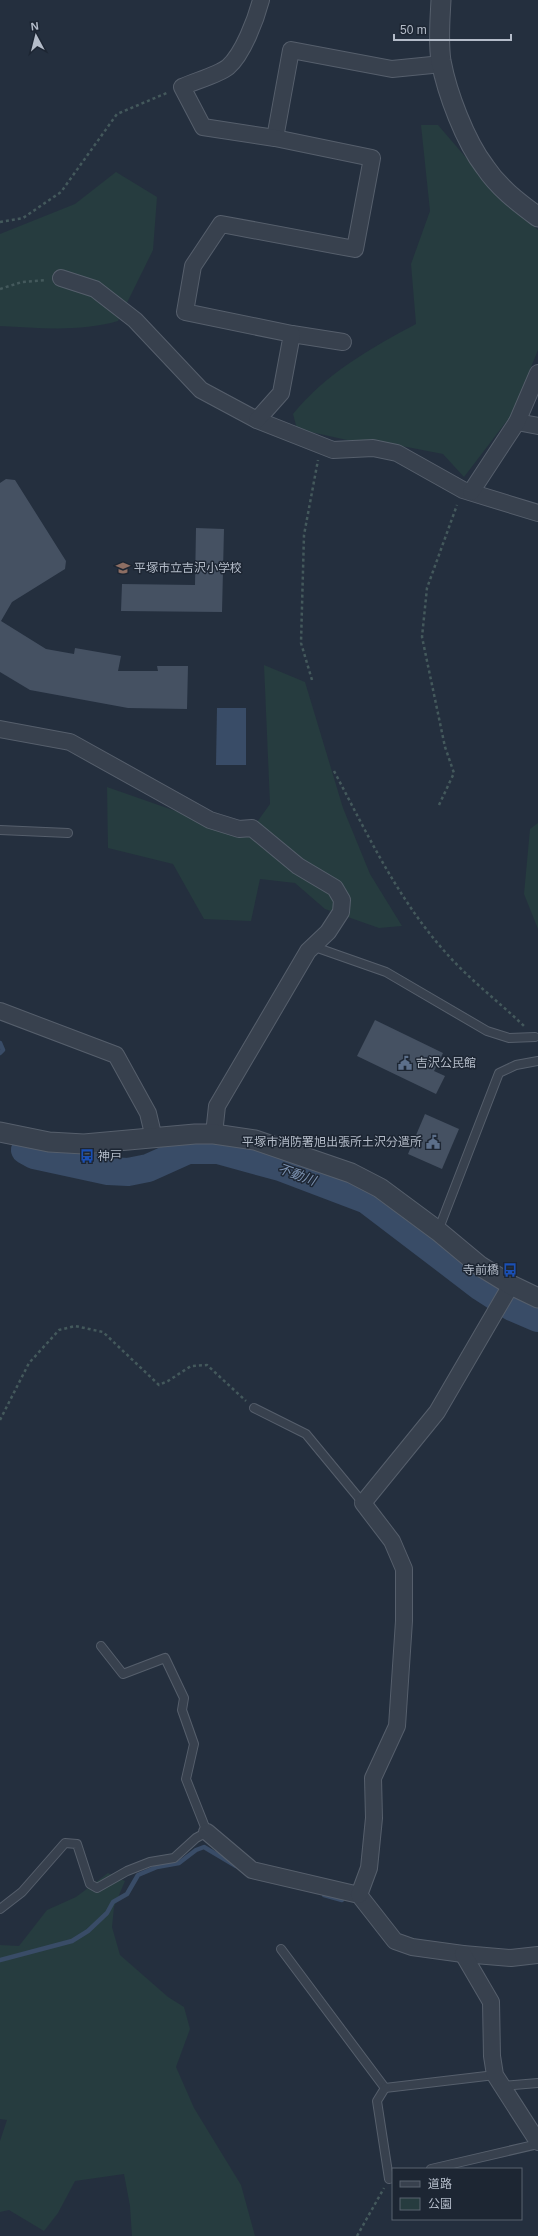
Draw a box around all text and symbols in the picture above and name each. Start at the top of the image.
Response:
north arrow [16,16,56,56]
scale bar [394,16,511,42]
text: N [30,20,40,33]
text: 50 m [400,23,427,37]
school or university icon: 平塚市立吉沢小学校 [115,560,131,576]
place label: 平塚市立吉沢小学校 [134,561,242,575]
public building icon: 吉沢公民館 [397,1055,413,1071]
place label: 吉沢公民館 [416,1056,476,1070]
public building icon: 平塚市消防署旭出張所土沢分遣所 [425,1134,441,1150]
place label: 平塚市消防署旭出張所土沢分遣所 [242,1135,422,1149]
bus stop icon: 神戸 [79,1148,95,1164]
place label: 神戸 [98,1149,122,1163]
water label: 不動川 [276,1161,320,1189]
bus stop icon: 寺前橋 [502,1262,518,1278]
place label: 寺前橋 [463,1263,499,1277]
legend [392,2168,522,2220]
text: 道路 [428,2177,452,2191]
text: 公園 [428,2197,452,2211]

